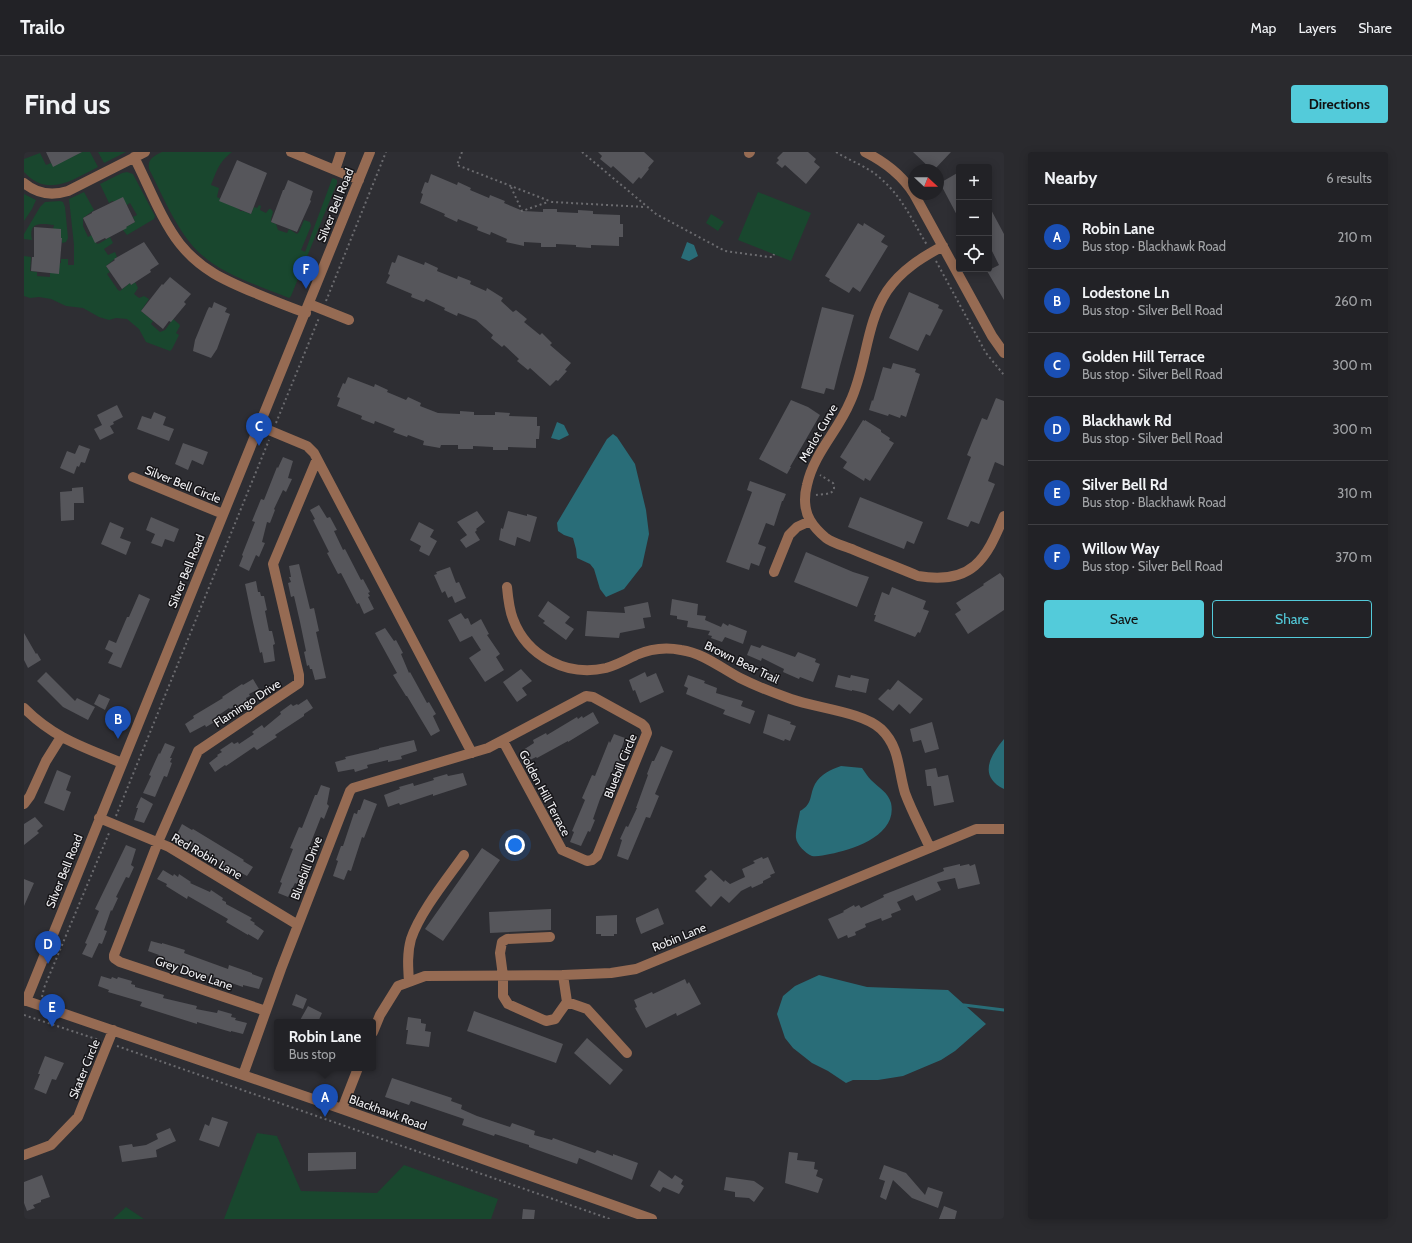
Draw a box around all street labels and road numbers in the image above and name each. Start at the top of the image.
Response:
street label: Silver Bell Road [313,166,357,244]
street label: Merlot Curve [795,401,841,465]
street label: Silver Bell Circle [143,462,223,506]
street label: Silver Bell Road [164,532,208,610]
street label: Brown Bear Trail [702,637,782,687]
street label: Flamingo Drive [211,676,283,730]
street label: Bluebill Circle [600,732,640,800]
street label: Golden Hill Terrace [516,747,574,839]
street label: Red Robin Lane [169,830,245,882]
street label: Silver Bell Road [42,832,86,910]
street label: Bluebill Drive [287,834,325,902]
street label: Robin Lane [650,919,708,955]
street label: Grey Dove Lane [153,953,235,993]
street label: Skater Circle [65,1037,103,1101]
street label: Blackhawk Road [347,1091,429,1133]

